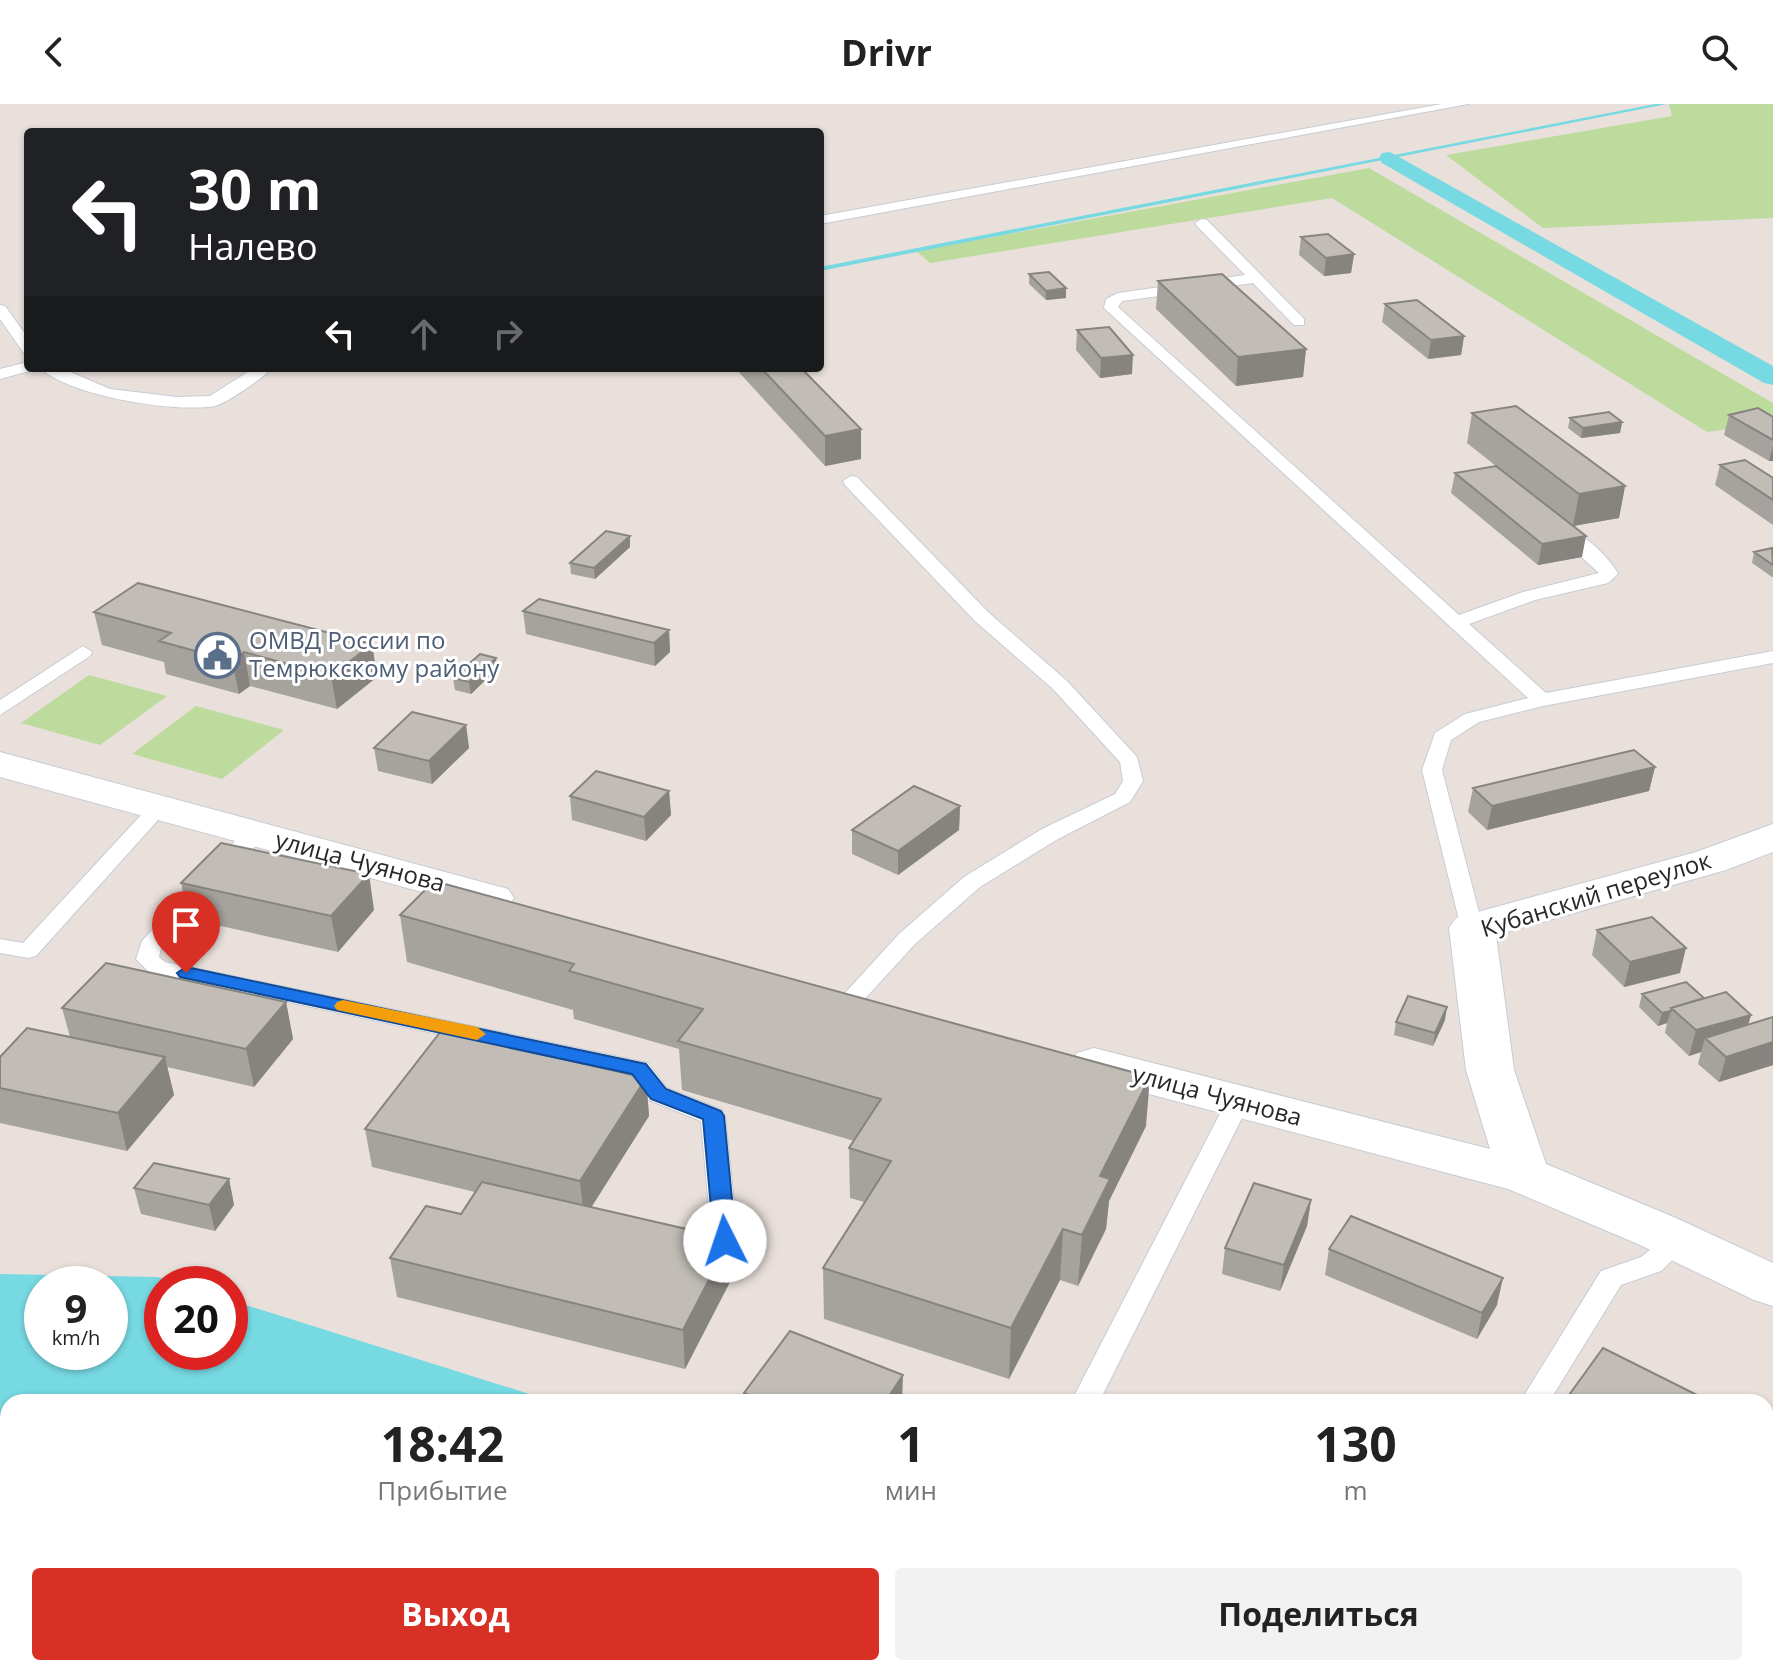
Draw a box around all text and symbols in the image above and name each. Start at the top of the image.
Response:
text: Drivr [841,28,932,77]
icon: back [32,30,76,74]
icon: search [1697,30,1741,74]
text: 30 m [188,150,322,226]
icon: left [56,160,160,264]
text: Налево [188,222,318,271]
icon: left [318,312,362,356]
icon: ahead [402,312,446,356]
icon: right [486,312,530,356]
place label: ОМВД России по Темрюкскому району [249,623,500,684]
public building icon: ОМВД России по Темрюкскому району [194,631,242,679]
street label: улица Чуянова [272,822,449,899]
street label: Кубанский переулок [1476,843,1715,944]
pin [152,891,220,973]
icon: arrive [164,903,208,947]
street label: улица Чуянова [1129,1056,1306,1133]
position arrow [683,1199,767,1283]
speed limit sign: 20 [144,1266,248,1370]
text: 9 [65,1280,87,1335]
text: km/h [52,1324,100,1351]
text: 18:42 [381,1411,504,1476]
text: 1 [897,1411,925,1476]
text: 130 [1314,1411,1397,1476]
text: Прибытие [377,1472,508,1508]
text: мин [885,1472,937,1508]
text: m [1343,1472,1367,1508]
button: Выход [32,1568,879,1660]
button: Поделиться [895,1568,1742,1660]

